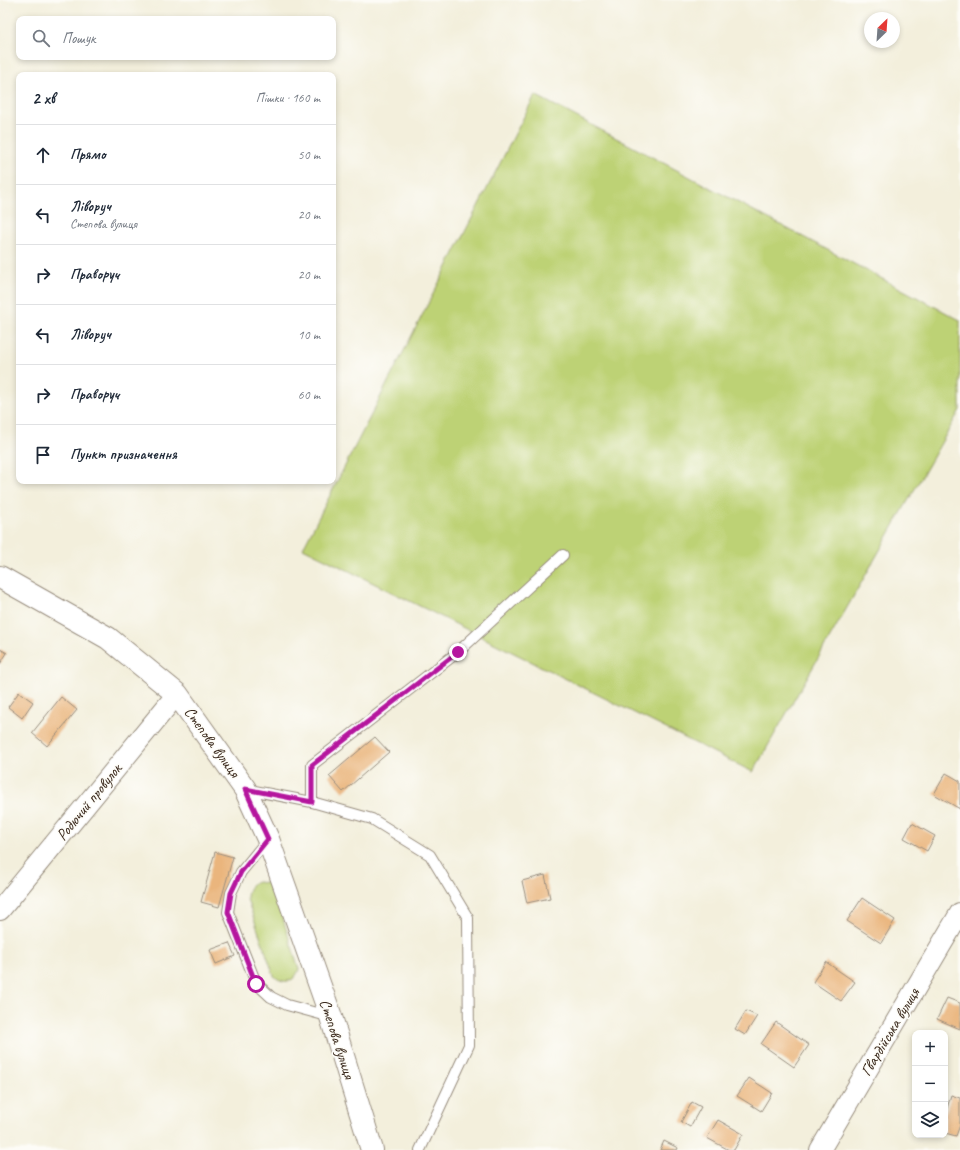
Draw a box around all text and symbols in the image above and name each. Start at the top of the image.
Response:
north arrow [864,12,900,48]
search box [16,16,336,60]
icon: search [30,27,52,49]
text: Пошук [62,29,95,48]
text: 2 хв [32,88,55,109]
text: Пішки · 160 m [256,90,320,106]
icon: ahead [32,144,54,166]
text: Прямо [70,145,106,164]
text: 50 m [298,147,320,163]
text: Ліворуч [70,197,111,216]
icon: left [32,204,54,226]
text: 20 m [298,207,320,223]
text: Степова вулиця [70,216,137,232]
icon: right [32,264,54,286]
text: Праворуч [70,265,119,284]
text: 20 m [298,267,320,283]
icon: left [32,324,54,346]
text: Ліворуч [70,325,111,344]
text: 10 m [298,327,320,343]
icon: right [32,384,54,406]
text: Праворуч [70,385,119,404]
text: 60 m [298,387,320,403]
icon: arrive [32,444,54,466]
text: Пункт призначення [70,445,177,464]
route end [449,643,467,661]
street label: Степова вулиця [180,703,245,782]
street label: Родючий провулок [52,759,127,845]
route start [247,975,265,993]
street label: Гвардійська вулиця [856,983,925,1080]
street label: Степова вулиця [315,997,360,1083]
map controls [912,1030,948,1138]
button: + [912,1030,948,1066]
button: − [912,1066,948,1102]
button: layers [912,1102,948,1138]

